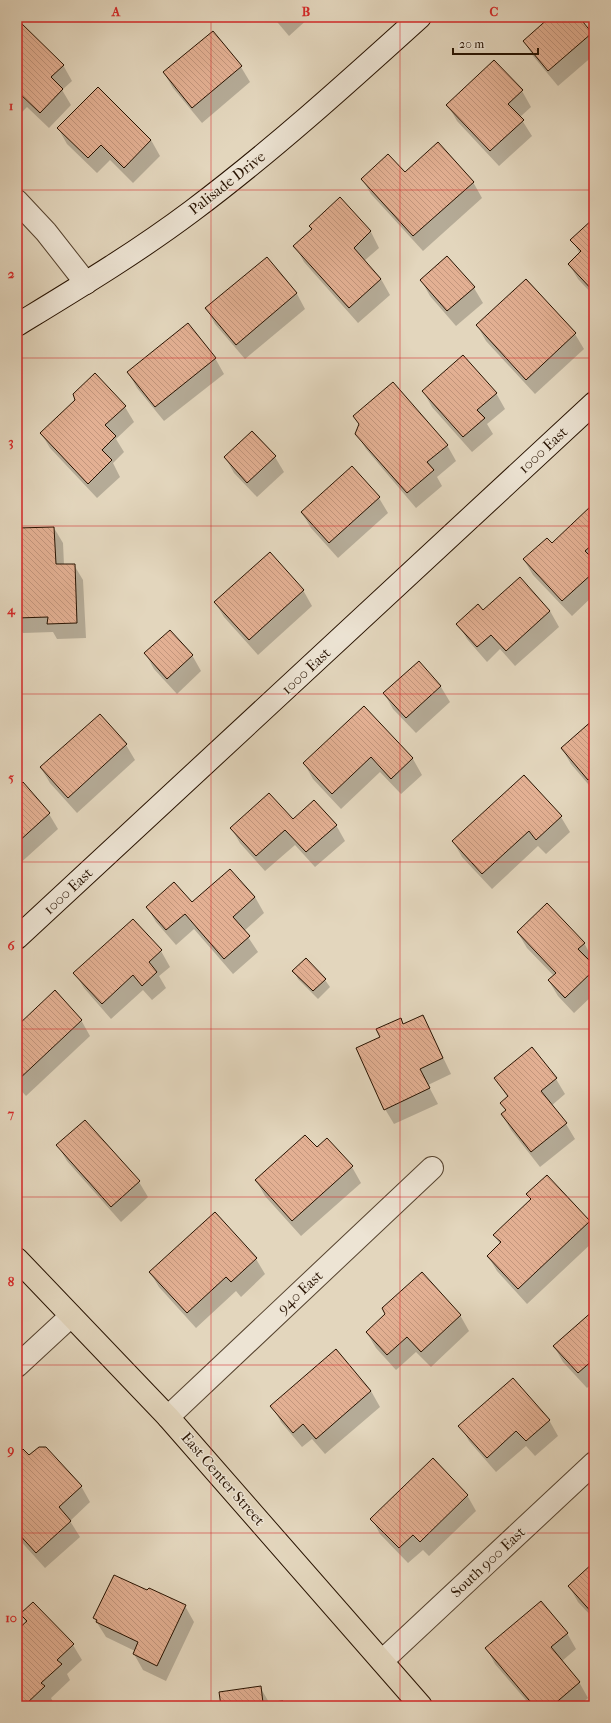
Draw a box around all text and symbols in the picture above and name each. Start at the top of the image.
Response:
text: A [111,4,121,19]
text: B [302,4,311,19]
text: C [490,4,499,19]
scale bar [453,30,538,56]
text: 20 m [459,37,484,51]
text: 1 [9,98,14,113]
street label: Palisade Drive [185,147,269,219]
text: 2 [8,266,15,281]
street label: 1000 East [515,422,572,477]
text: 3 [8,434,14,450]
text: 4 [6,602,16,618]
street label: 1000 East [278,643,335,698]
text: 5 [8,770,14,785]
street label: 1000 East [40,863,97,918]
text: 6 [7,938,15,953]
text: 7 [7,1106,15,1121]
street label: 940 East [274,1266,327,1317]
text: 8 [8,1274,15,1289]
street label: East Center Street [177,1428,269,1530]
text: 9 [7,1442,15,1458]
street label: South 900 East [447,1522,529,1601]
text: 10 [5,1610,17,1625]

